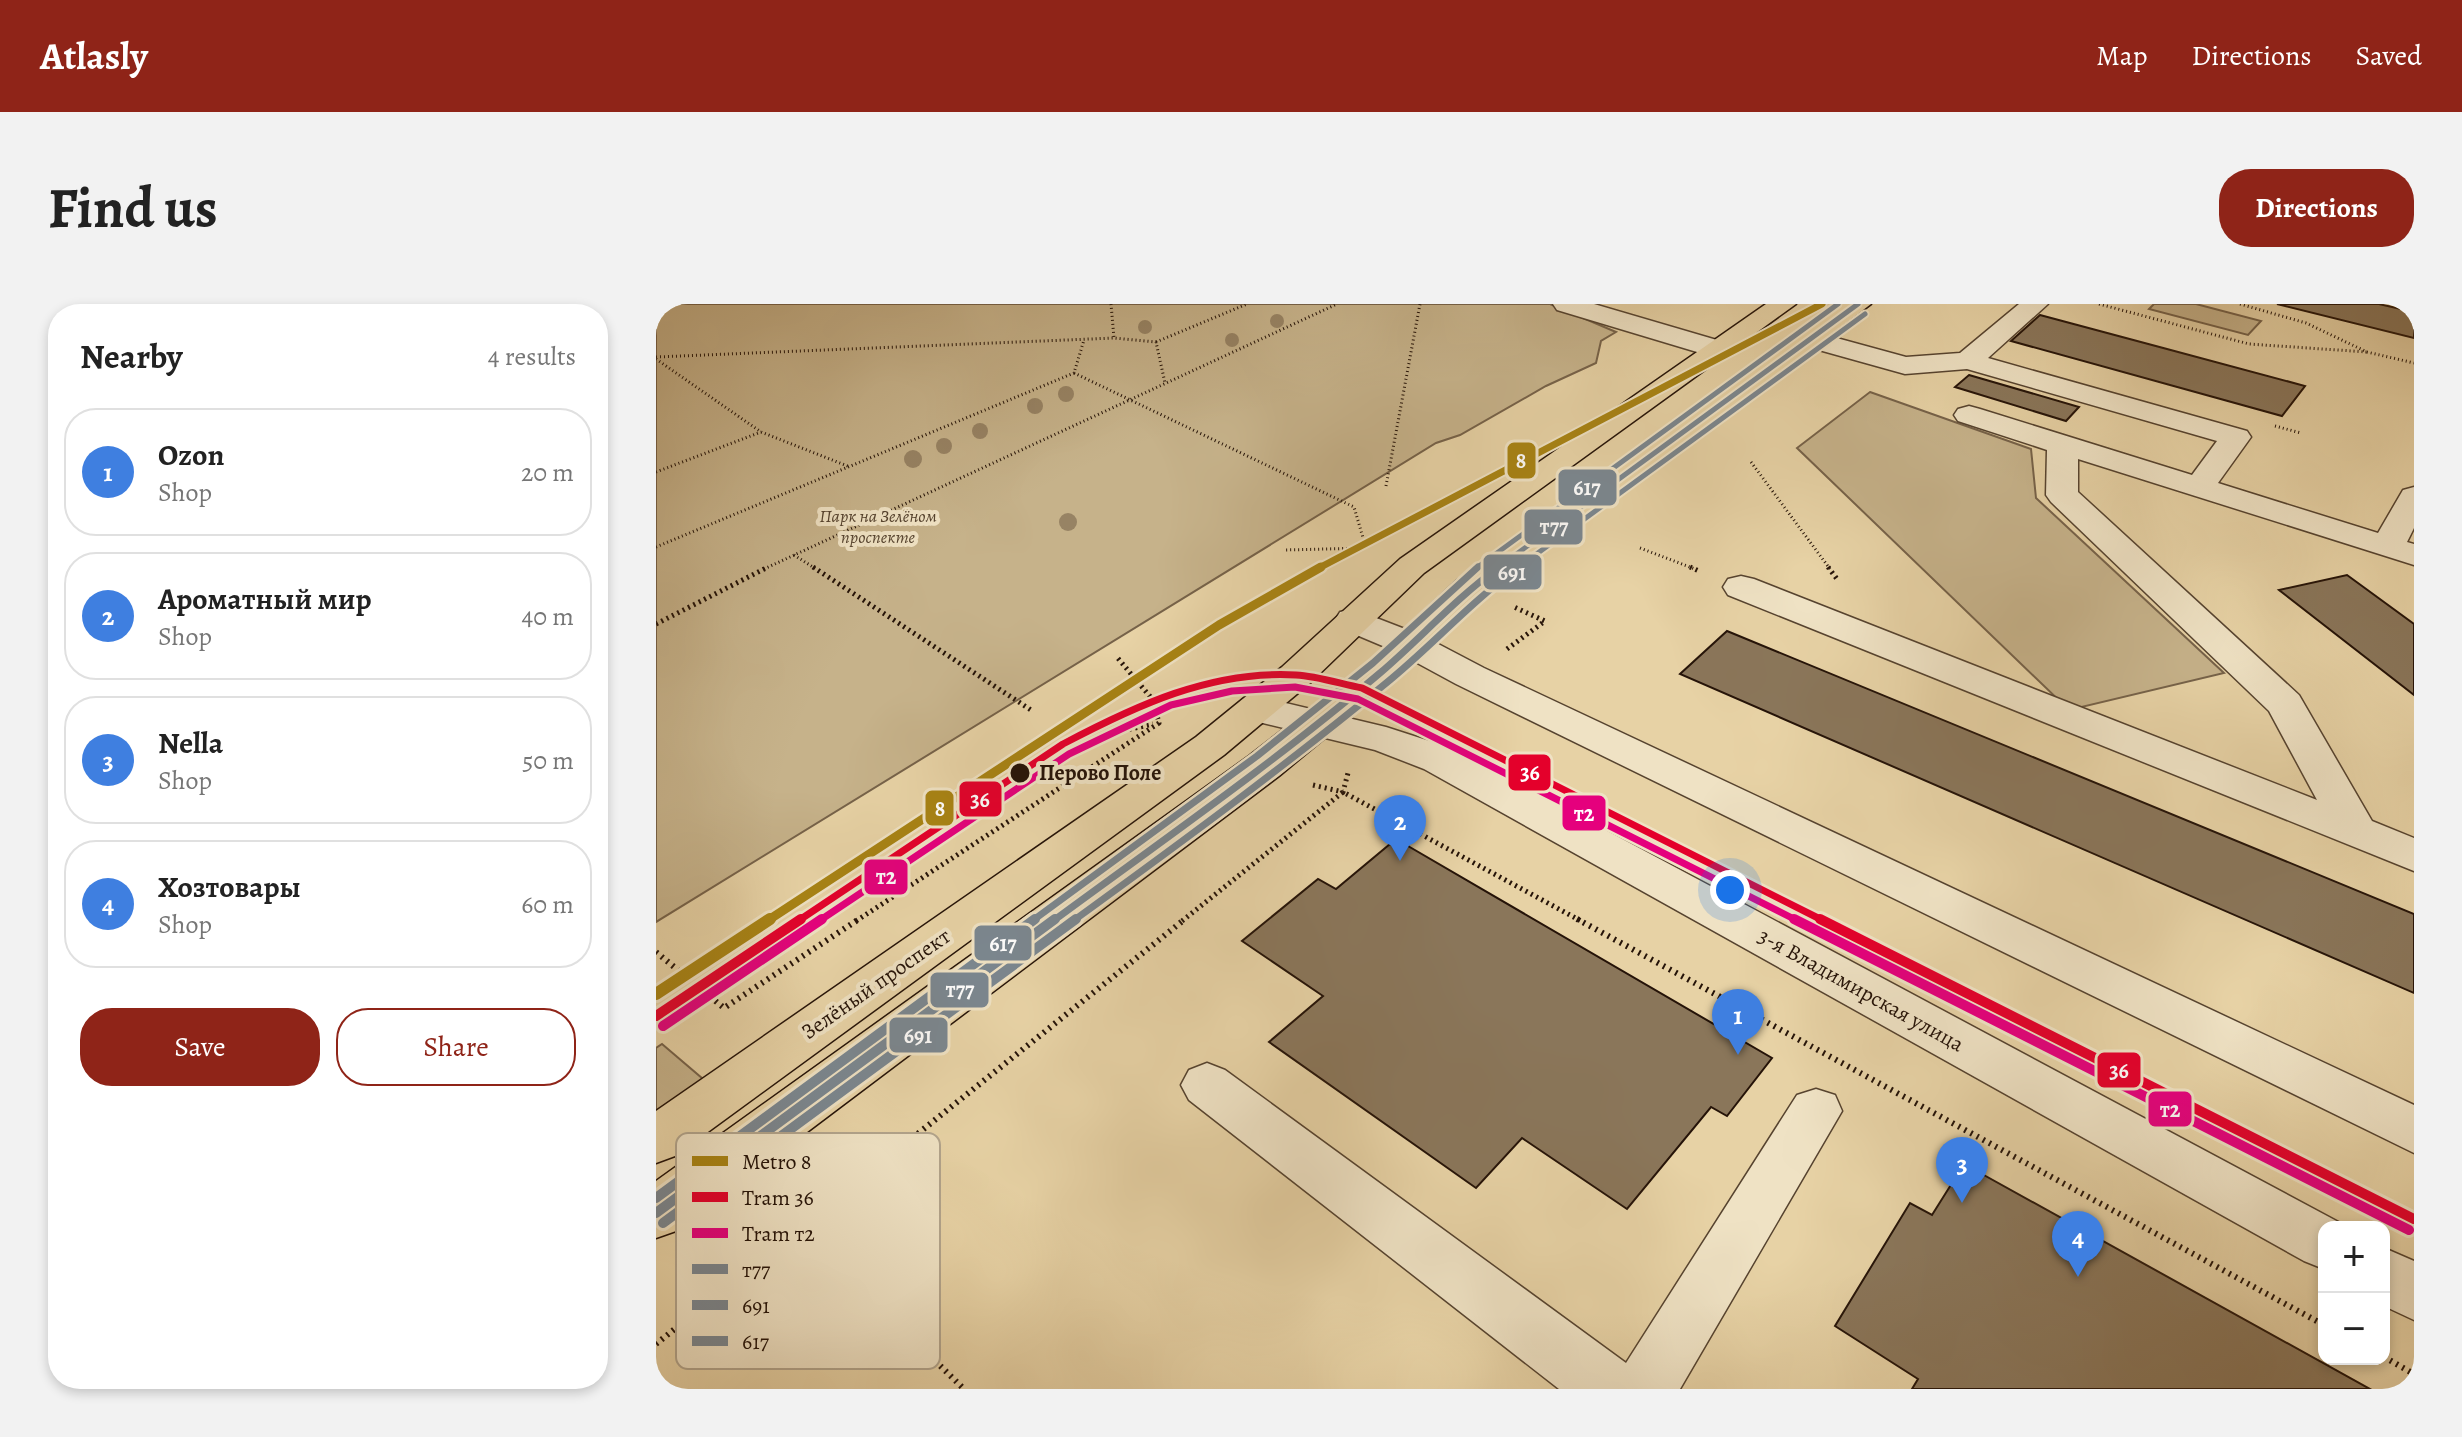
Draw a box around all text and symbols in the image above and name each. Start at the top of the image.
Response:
text: Atlasly [40,30,148,82]
text: Map [2096,37,2147,75]
text: Directions [2191,37,2312,75]
text: Saved [2356,37,2422,75]
button: Directions [2219,169,2414,247]
text: Find us [48,170,218,246]
text: Nearby [80,333,183,380]
text: 4 results [488,339,576,374]
text: Ozon [158,435,224,475]
line badge: 8 [1506,441,1537,480]
text: 8 [1516,446,1526,476]
text: 1 [103,455,113,490]
text: 20 m [521,455,574,490]
line badge: 617 [1557,468,1618,507]
text: 617 [1573,473,1601,503]
text: Shop [158,475,212,510]
park label: Парк на Зелёном проспекте [819,504,937,549]
line badge: т77 [1523,508,1584,546]
text: т77 [1540,512,1569,542]
line badge: 691 [1482,553,1543,591]
text: 691 [1498,558,1526,588]
text: Ароматный мир [158,579,372,619]
text: 2 [102,599,114,634]
text: 40 m [522,599,574,634]
text: Shop [158,619,212,654]
text: Nella [158,723,223,763]
text: 3 [102,743,114,778]
text: 50 m [522,743,574,778]
line badge: 36 [1507,753,1552,792]
place label: Перово Поле [1039,758,1161,788]
text: 36 [1520,758,1540,788]
marker: Перово Поле [1008,761,1032,785]
text: Shop [158,763,212,798]
line badge: 36 [958,780,1003,818]
text: 36 [970,785,990,815]
line badge: 8 [924,789,955,827]
text: 8 [935,794,945,824]
line badge: т2 [1561,794,1607,832]
pin: 2 [1374,795,1426,861]
text: т2 [1574,799,1595,829]
line badge: т2 [863,858,909,896]
text: т2 [876,862,897,892]
text: Хозтовары [158,867,301,907]
your location [1710,870,1750,910]
text: 4 [102,887,114,922]
text: 60 m [521,887,574,922]
text: Shop [158,907,212,942]
street label: Зелёный проспект [795,921,957,1047]
street label: 3-я Владимирская улица [1753,921,1970,1060]
line badge: 617 [973,924,1033,962]
text: 617 [989,929,1017,959]
line badge: т77 [929,971,990,1009]
text: т77 [946,975,975,1005]
pin: 1 [1712,989,1764,1055]
button: Save [80,1008,320,1086]
button: Share [336,1008,576,1086]
line badge: 691 [888,1016,949,1054]
text: 691 [904,1021,932,1051]
line badge: 36 [2096,1051,2142,1089]
text: 36 [2109,1056,2129,1086]
line badge: т2 [2147,1090,2193,1128]
text: т2 [2160,1095,2181,1125]
legend [676,1133,940,1369]
pin: 3 [1936,1137,1988,1203]
text: Metro 8 [742,1147,812,1177]
text: Tram 36 [742,1183,814,1213]
pin: 4 [2052,1211,2104,1277]
text: Tram т2 [742,1219,815,1249]
map controls [2318,1221,2390,1365]
button: + [2318,1221,2390,1293]
text: т77 [742,1255,771,1285]
text: 691 [742,1291,770,1321]
button: − [2318,1293,2390,1365]
text: 617 [742,1327,770,1357]

